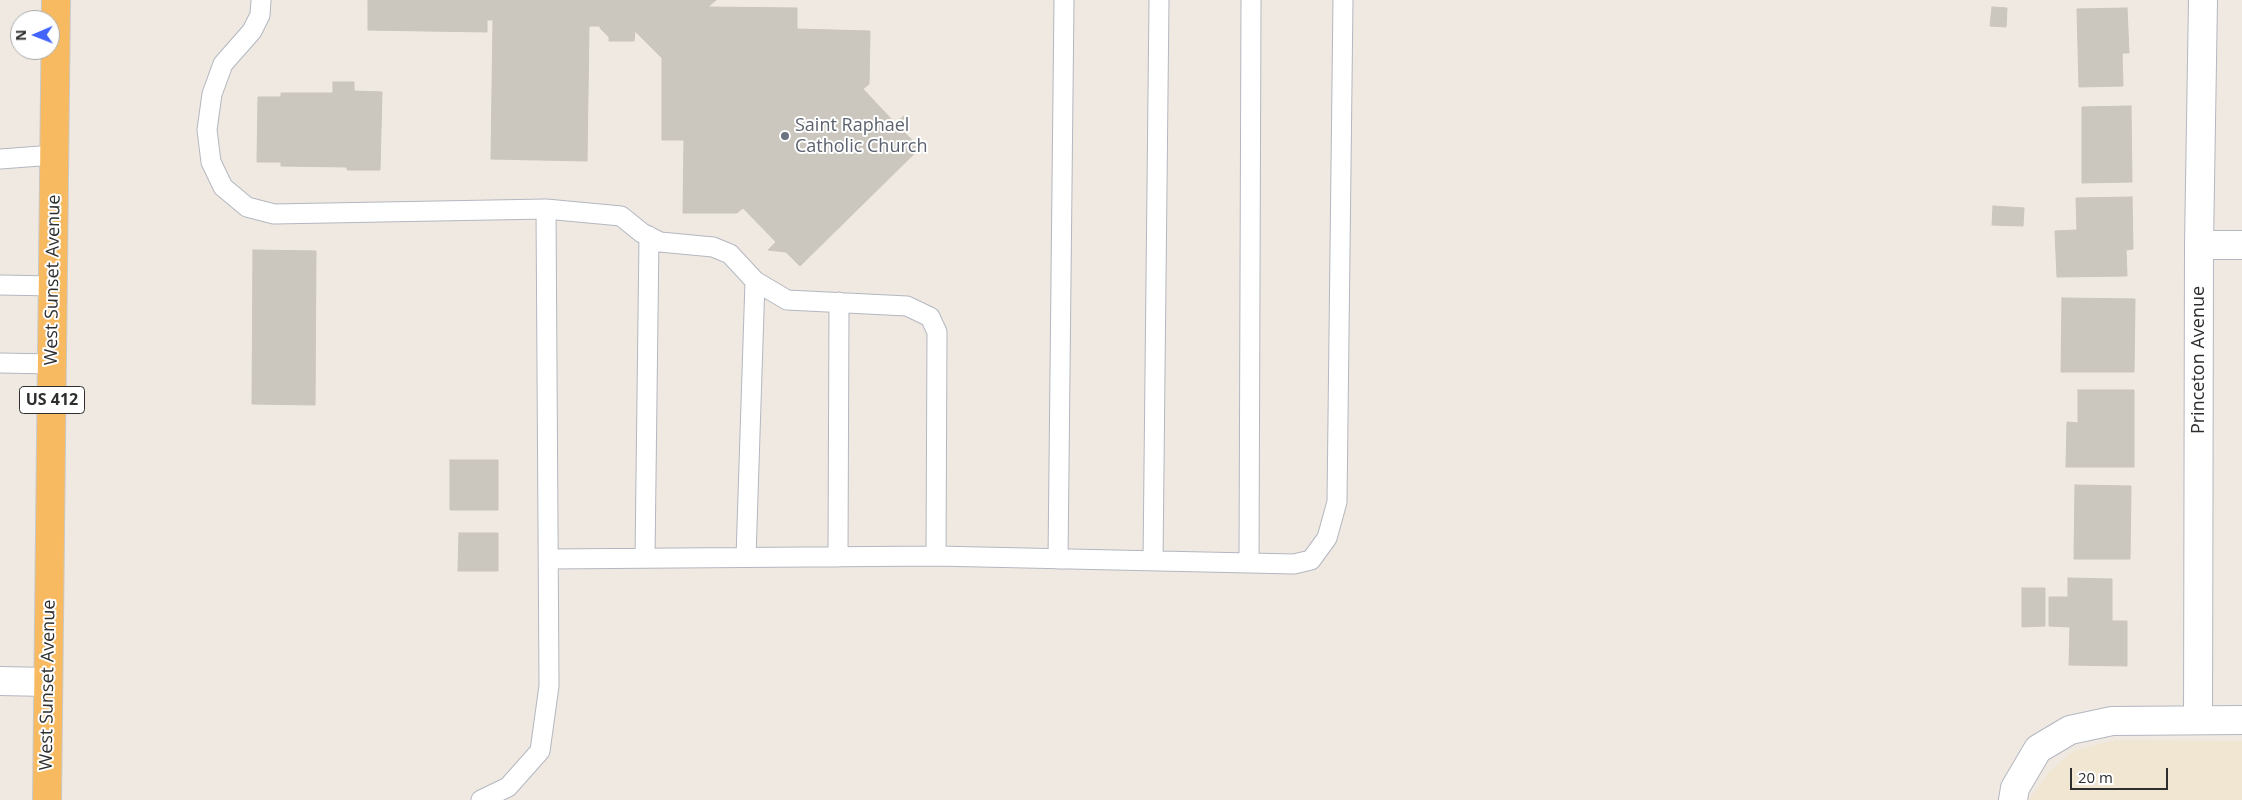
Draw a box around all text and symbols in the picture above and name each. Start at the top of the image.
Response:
north arrow [10,10,60,60]
text: N [11,29,30,41]
place label: Saint Raphael Catholic Church [795,115,927,158]
marker: Saint Raphael Catholic Church [779,130,791,142]
street label: West Sunset Avenue [41,194,65,366]
street label: Princeton Avenue [2188,286,2210,434]
road number: US 412 [20,386,84,414]
street label: West Sunset Avenue [36,599,60,771]
scale bar [2072,758,2170,790]
text: 20 m [2078,767,2113,787]

